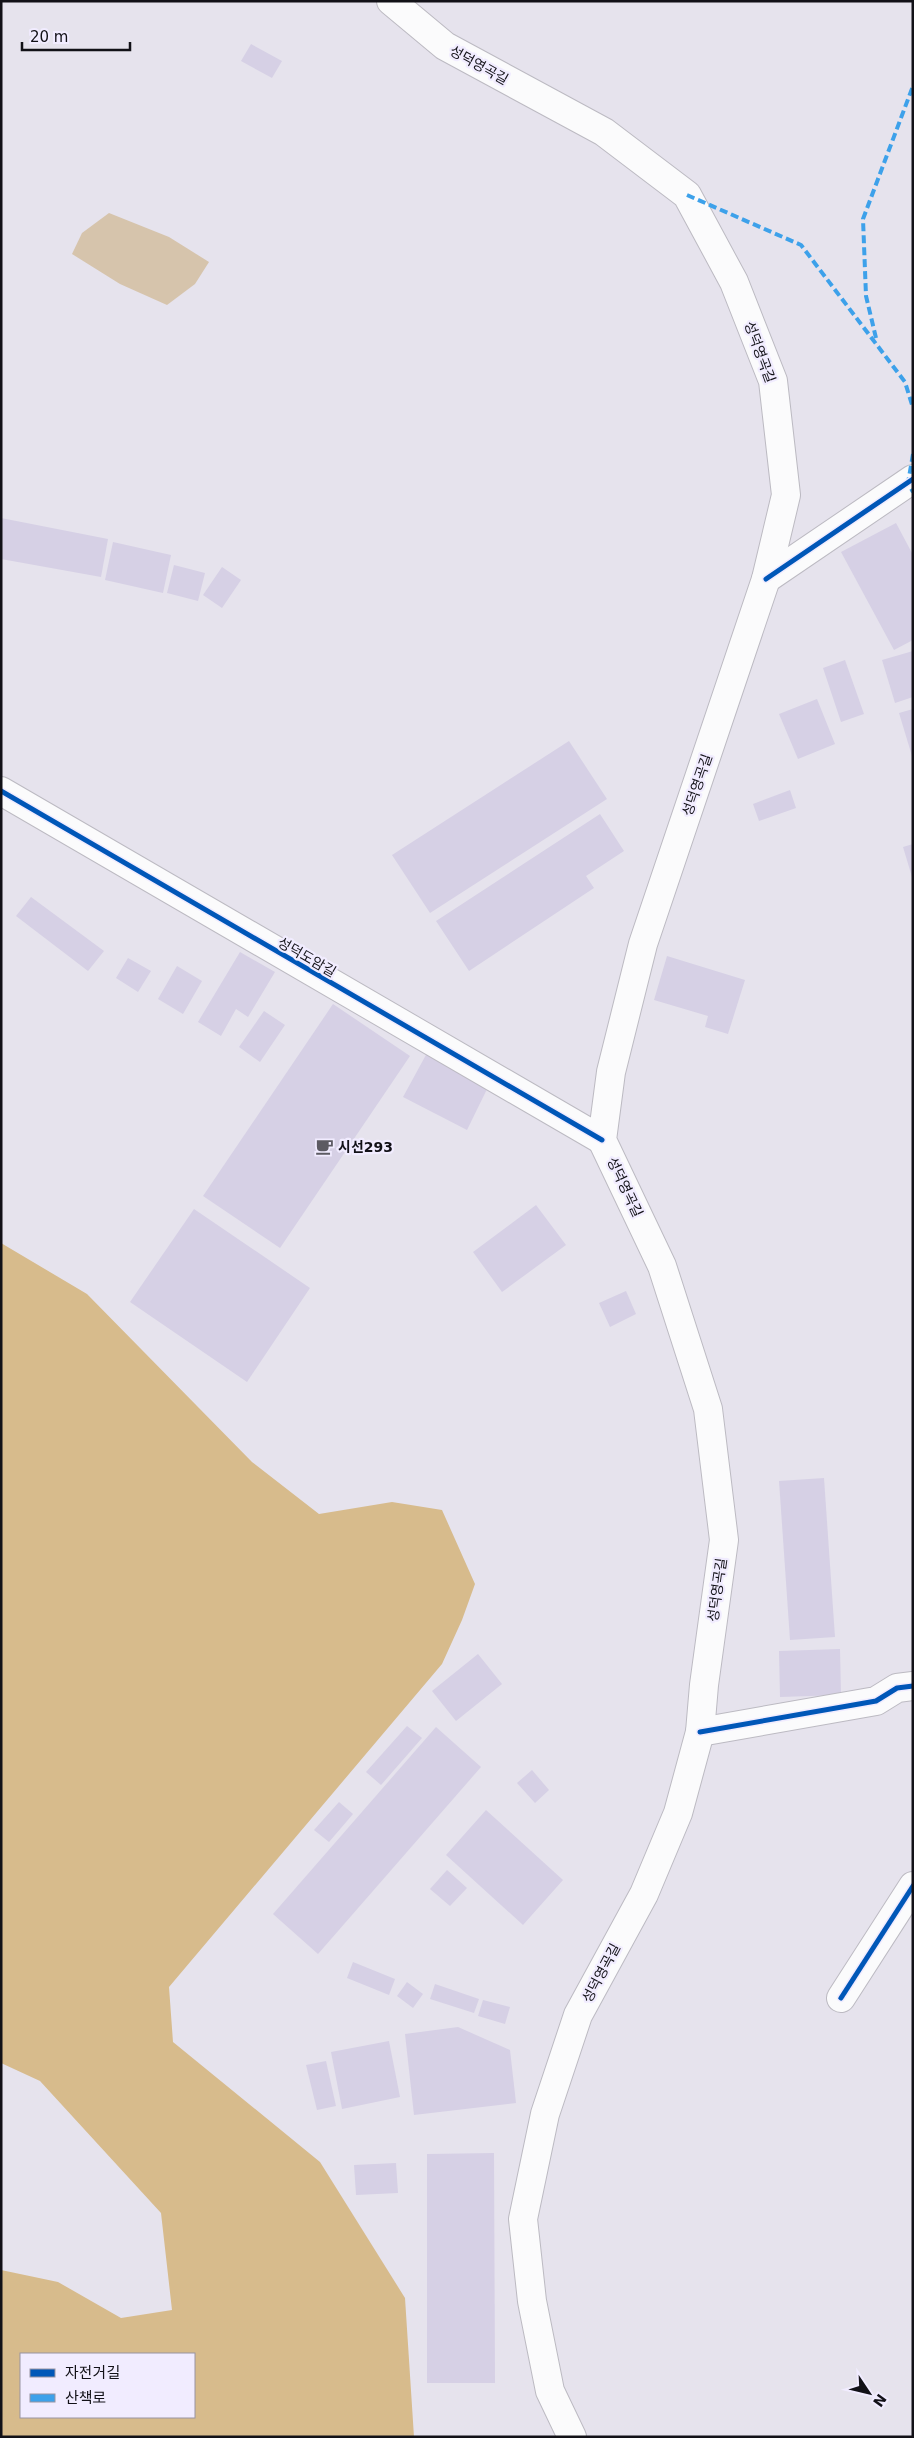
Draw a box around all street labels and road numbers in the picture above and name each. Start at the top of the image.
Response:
street label: 성덕영곡길 [447,42,511,88]
street label: 성덕영곡길 [741,319,779,385]
street label: 성덕영곡길 [679,752,715,818]
street label: 성덕도암길 [275,934,339,980]
street label: 성덕영곡길 [604,1154,646,1220]
street label: 성덕영곡길 [705,1557,729,1623]
street label: 성덕영곡길 [579,1941,623,2005]

